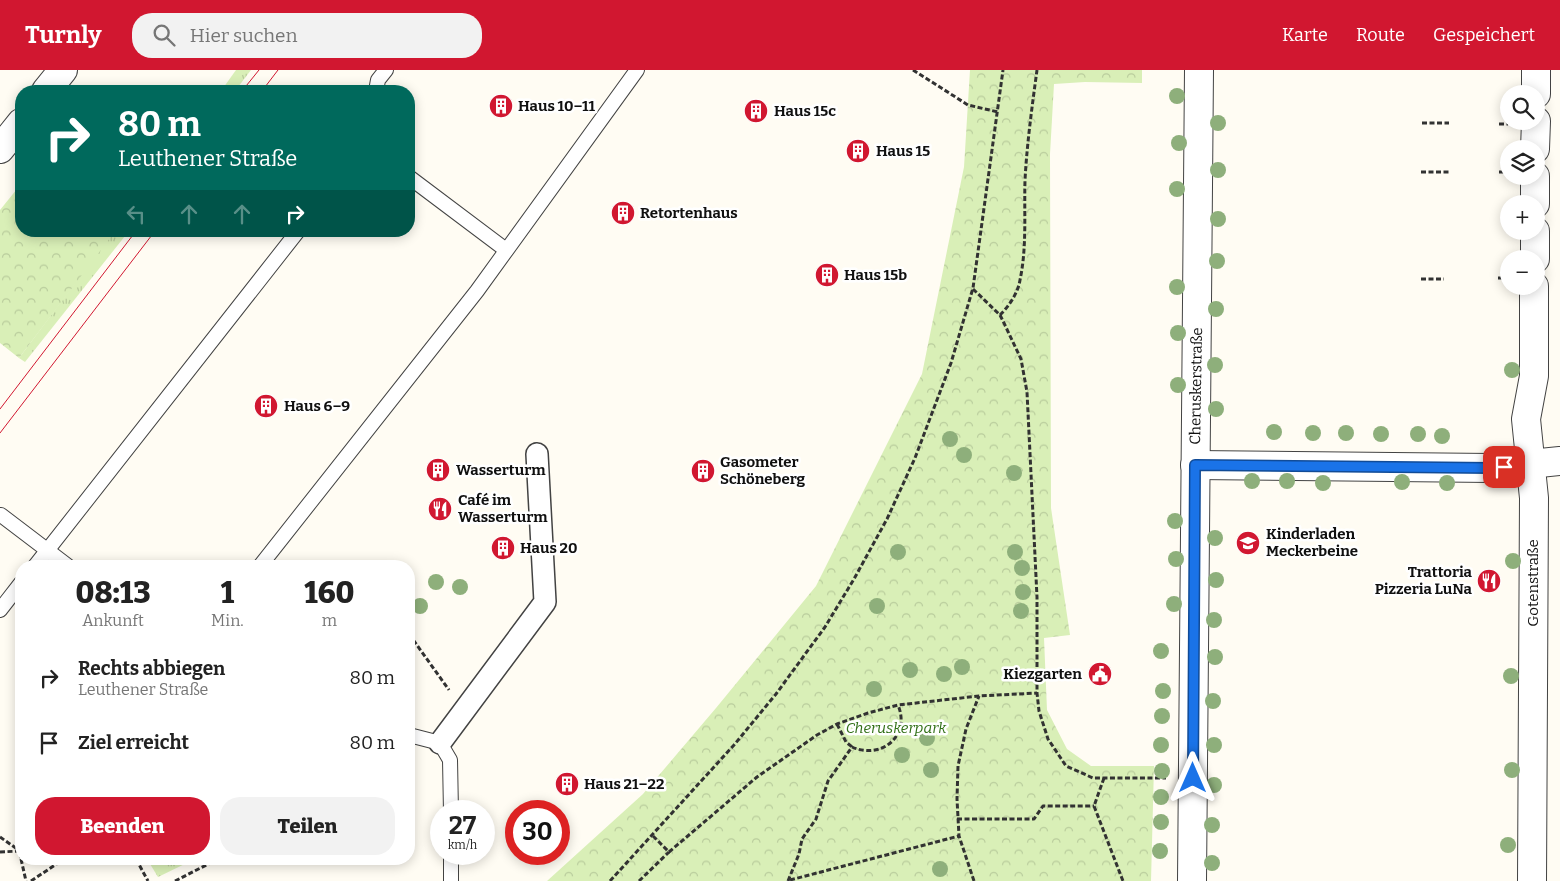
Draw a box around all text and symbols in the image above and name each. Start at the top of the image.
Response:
search box [132,13,482,58]
text: Turnly [25,21,102,49]
icon: search [150,21,178,49]
text: Hier suchen [190,24,298,47]
text: Karte [1282,24,1328,46]
text: Route [1356,24,1405,46]
text: Gespeichert [1433,24,1535,46]
map controls [1500,85,1545,295]
button: search [1500,85,1545,130]
building icon: Haus 10–11 [488,93,514,119]
place label: Haus 10–11 [518,97,595,115]
building icon: Haus 15c [743,98,769,124]
place label: Haus 15c [774,102,836,120]
text: 80 m [118,103,201,145]
icon: right [35,105,100,170]
building icon: Haus 15 [845,138,871,164]
button: layers [1500,140,1545,185]
place label: Haus 15 [876,142,930,160]
text: Leuthener Straße [118,145,297,172]
button: + [1500,195,1545,240]
icon: left [122,200,150,228]
icon: ahead [175,200,203,228]
icon: ahead [228,200,256,228]
icon: right [281,200,309,228]
building icon: Retortenhaus [610,200,636,226]
place label: Retortenhaus [640,204,738,222]
button: − [1500,250,1545,295]
building icon: Haus 15b [814,262,840,288]
place label: Haus 15b [844,266,907,284]
street label: Cheruskerstraße [1186,327,1206,445]
building icon: Haus 6–9 [253,393,279,419]
place label: Haus 6–9 [284,397,350,415]
pin [1483,446,1525,488]
place label: Gasometer Schöneberg [720,453,805,488]
icon: arrive [1490,453,1518,481]
building icon: Wasserturm [425,457,451,483]
building icon: Gasometer Schöneberg [690,458,716,484]
place label: Wasserturm [456,461,546,479]
place label: Café im Wasserturm [458,491,548,526]
restaurant icon: Café im Wasserturm [427,496,453,522]
place label: Kinderladen Meckerbeine [1266,525,1358,560]
school or university icon: Kinderladen Meckerbeine [1235,530,1261,556]
building icon: Haus 20 [490,535,516,561]
place label: Haus 20 [520,539,578,557]
street label: Gotenstraße [1524,539,1542,627]
place label: Trattoria Pizzeria LuNa [1375,563,1473,598]
restaurant icon: Trattoria Pizzeria LuNa [1476,568,1502,594]
text: 08:13 [76,575,151,611]
text: 1 [221,575,234,611]
text: 160 [304,575,354,611]
text: Ankunft [82,611,144,630]
text: Min. [211,611,244,630]
text: m [322,611,337,630]
text: Rechts abbiegen [78,657,225,680]
public building icon: Kiezgarten [1087,661,1113,687]
icon: right [35,664,63,692]
place label: Kiezgarten [1003,665,1082,683]
text: 80 m [349,666,395,689]
text: Leuthener Straße [78,680,208,699]
park label: Cheruskerpark [846,719,947,737]
icon: arrive [35,729,63,757]
text: Ziel erreicht [78,731,189,754]
text: 80 m [349,731,395,754]
position arrow [1166,751,1218,803]
building icon: Haus 21–22 [554,771,580,797]
place label: Haus 21–22 [584,775,664,793]
button: Beenden [35,797,210,855]
button: Teilen [220,797,395,855]
speed limit sign: 30 [505,800,570,865]
text: 27 [449,811,476,841]
text: km/h [448,838,477,852]

